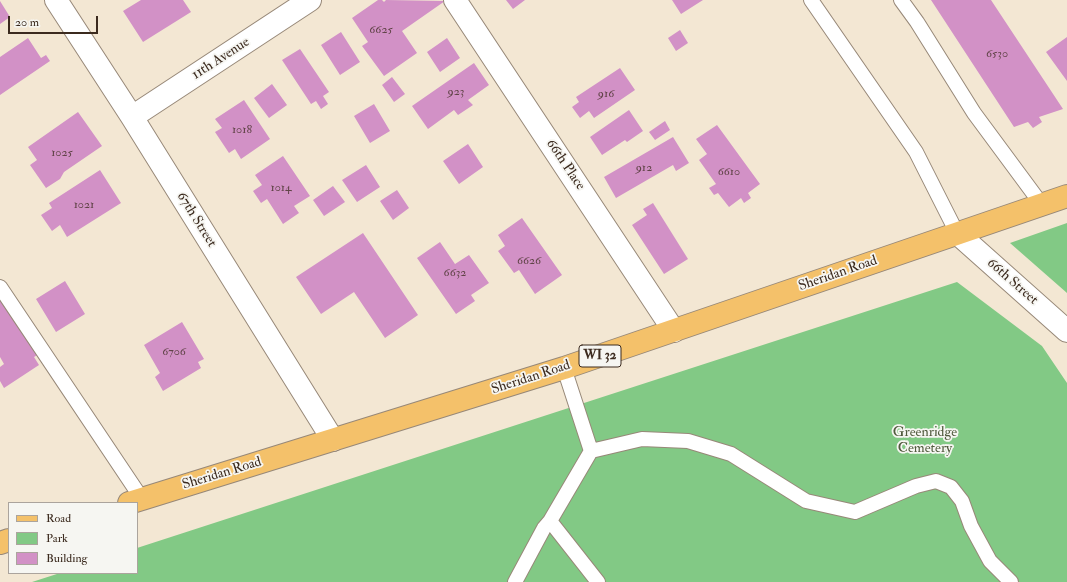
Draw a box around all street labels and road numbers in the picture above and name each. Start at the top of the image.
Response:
street label: 11th Avenue [189,34,253,84]
street label: 66th Place [542,136,588,194]
street label: 67th Street [172,189,220,251]
street label: Sheridan Road [797,253,879,295]
street label: 66th Street [983,255,1041,309]
road number: WI 32 [579,345,621,367]
street label: Sheridan Road [489,357,573,399]
street label: Sheridan Road [180,454,264,494]

